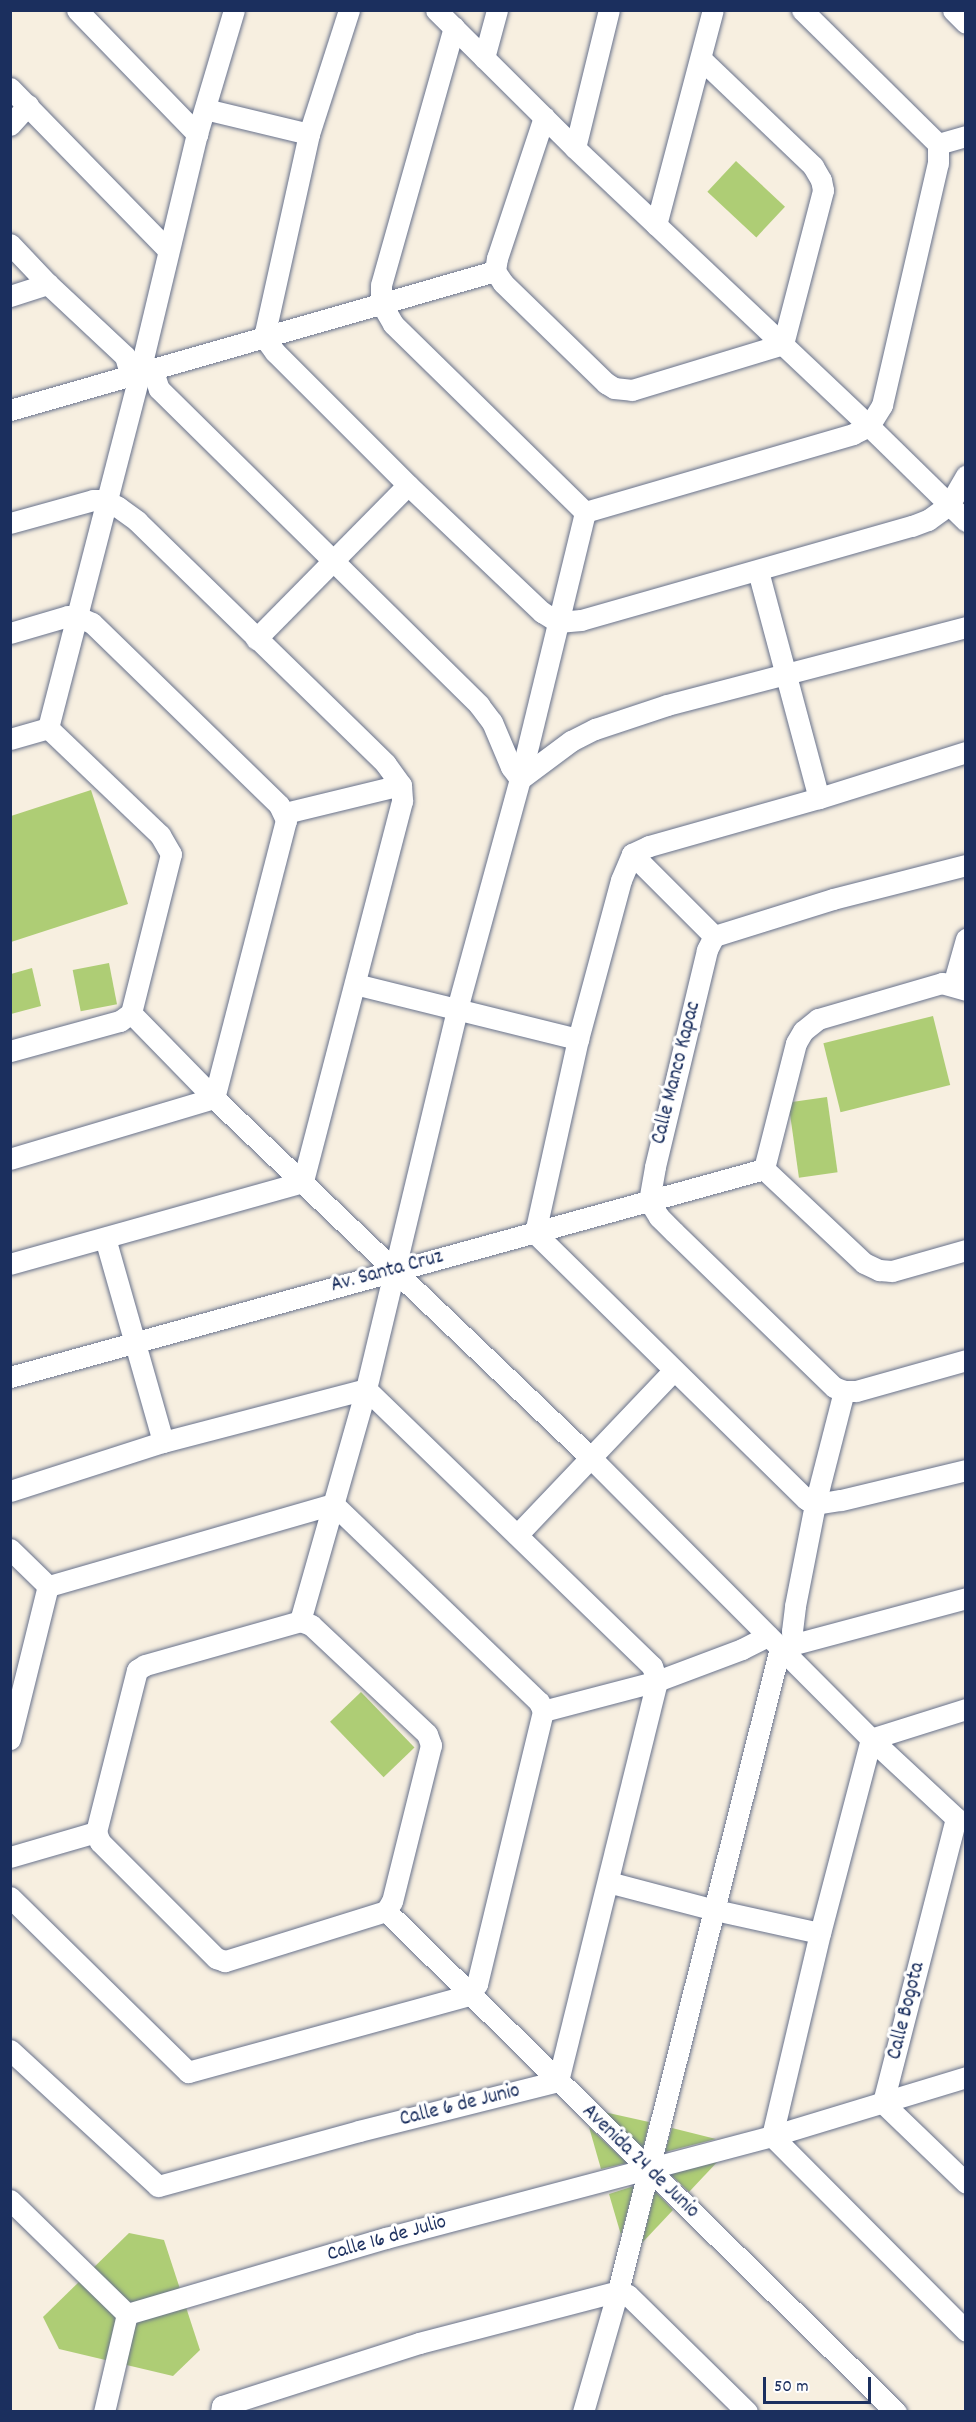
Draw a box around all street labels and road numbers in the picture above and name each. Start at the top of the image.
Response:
street label: Calle Manco Kapac [647,999,707,1147]
street label: Av. Santa Cruz [328,1245,446,1299]
street label: Calle Bogota [883,1960,931,2062]
street label: Calle 6 de Junio [397,2079,523,2133]
street label: Avenida 24 de Junio [576,2100,704,2224]
street label: Calle 16 de Julio [325,2210,449,2268]

